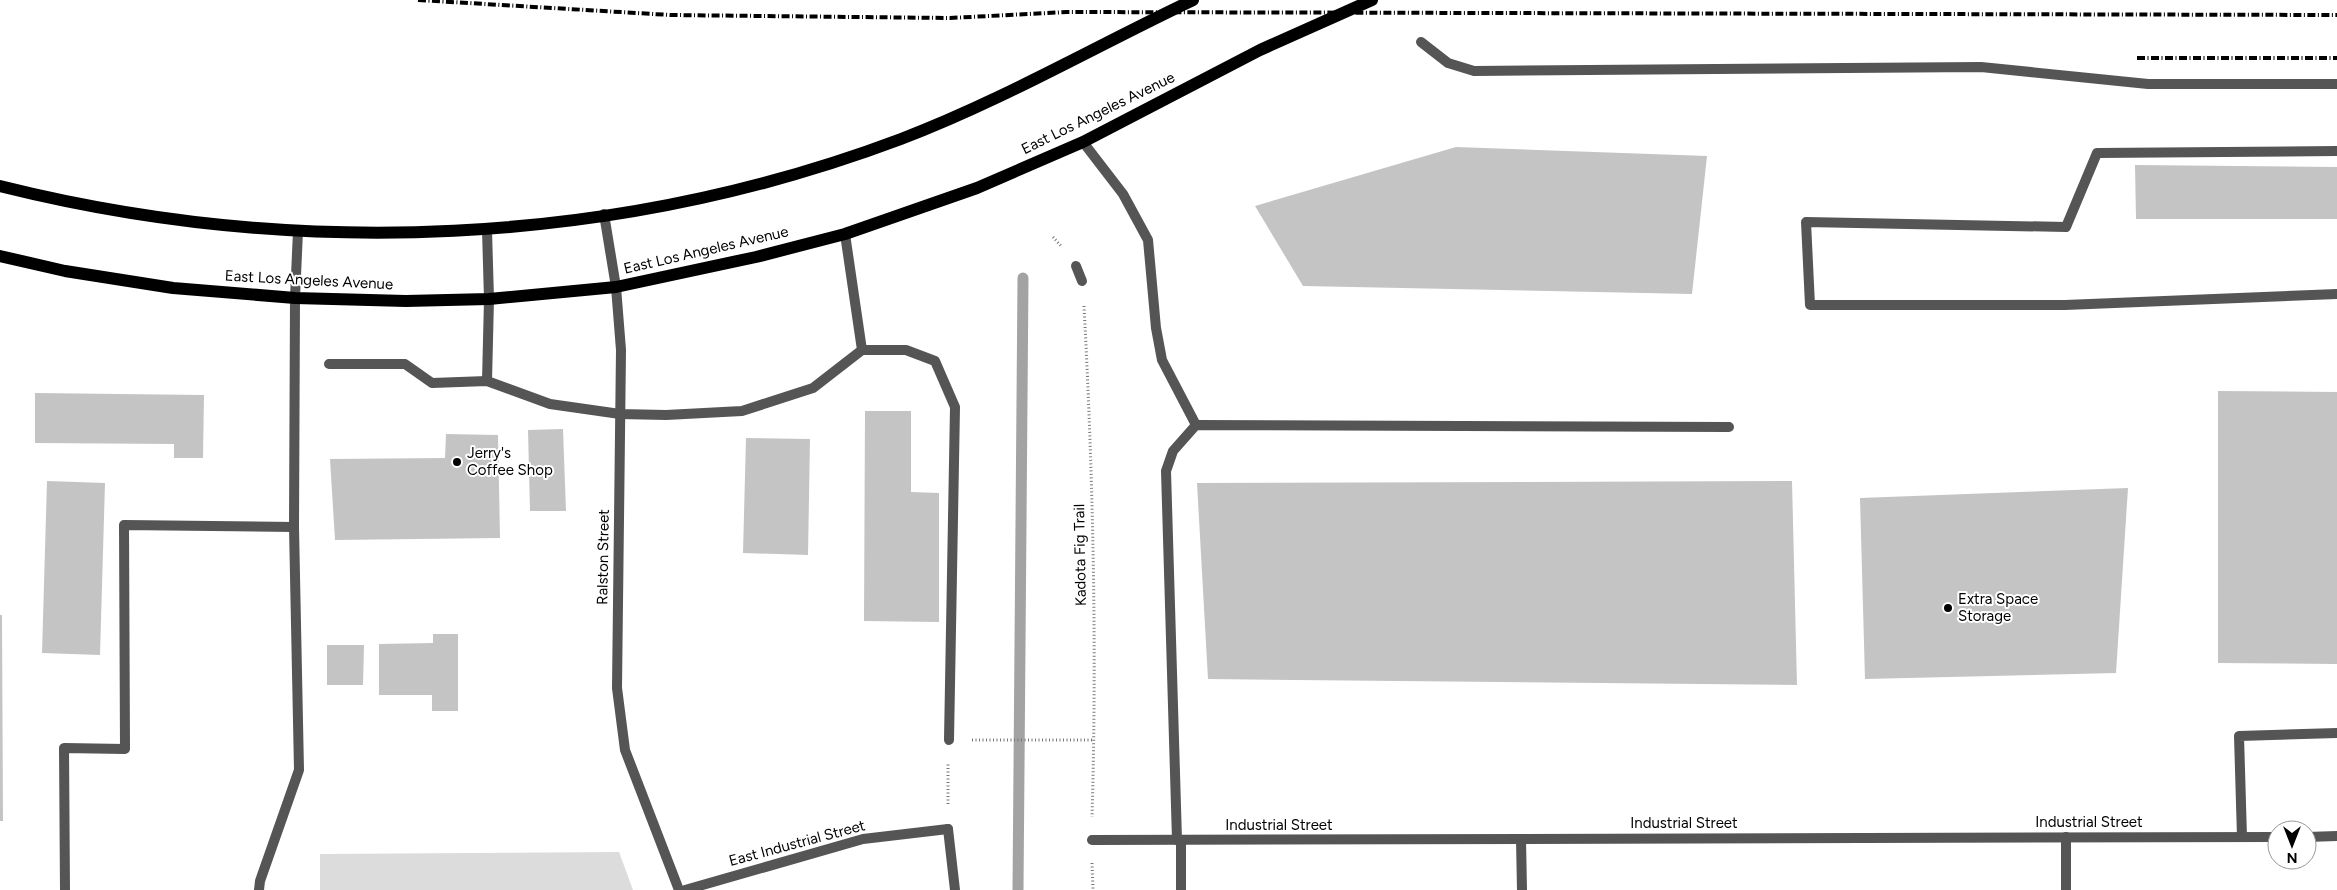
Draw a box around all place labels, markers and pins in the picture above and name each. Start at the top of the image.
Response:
place label: Jerry's Coffee Shop [467,444,553,479]
marker: Jerry's Coffee Shop [451,456,463,468]
place label: Extra Space Storage [1958,590,2038,625]
marker: Extra Space Storage [1942,602,1954,614]

